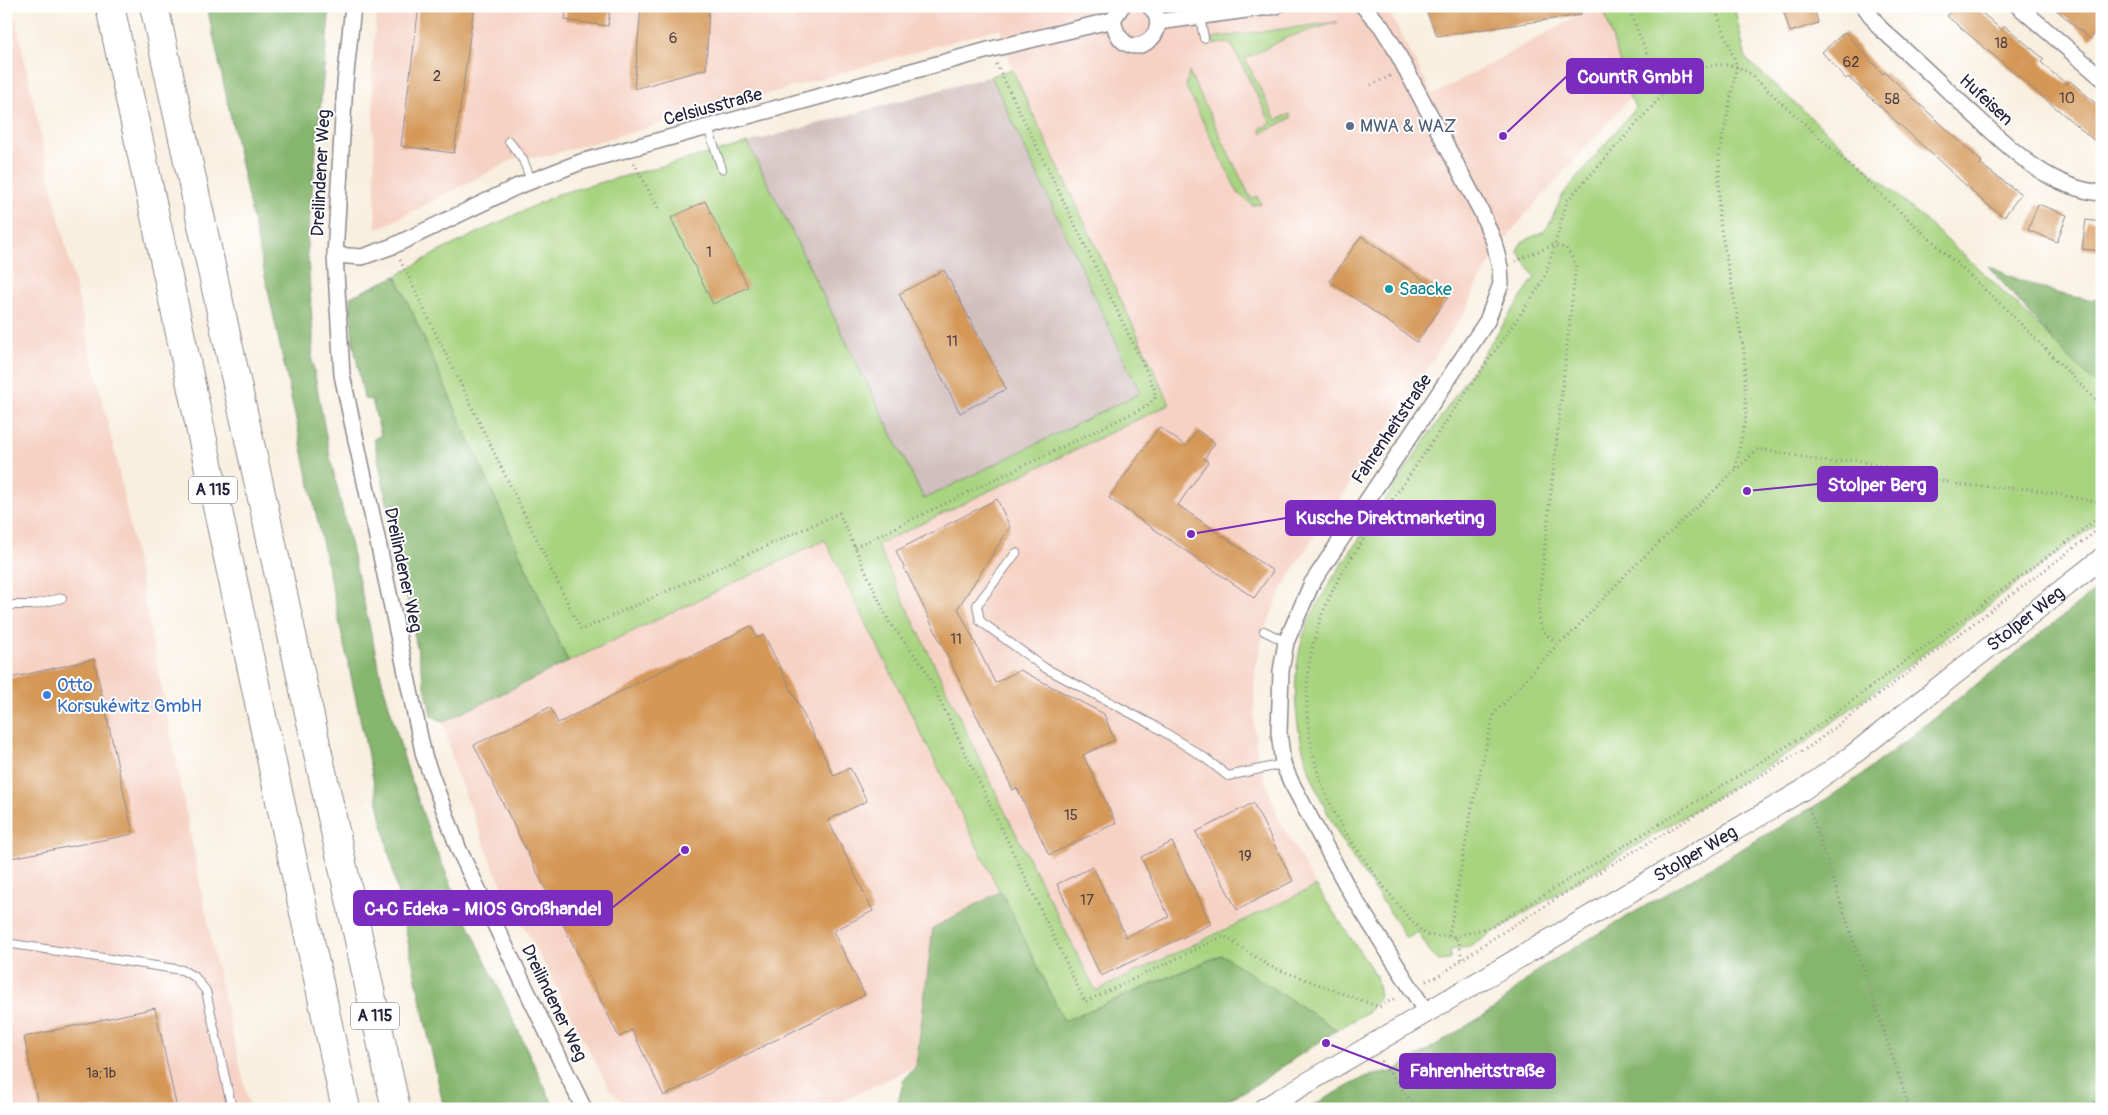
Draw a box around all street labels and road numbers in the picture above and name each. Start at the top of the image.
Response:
street label: Hufeisen [1954,69,2018,131]
street label: Celsiusstraße [661,83,765,131]
street label: Dreilindener Weg [306,109,336,237]
street label: Fahrenheitstraße [1347,369,1437,488]
road number: A 115 [189,476,237,504]
street label: Dreilindener Weg [379,505,427,635]
street label: Stolper Weg [1982,581,2069,656]
street label: Stolper Weg [1649,820,1741,887]
street label: Dreilindener Weg [516,941,592,1065]
road number: A 115 [351,1002,399,1030]

